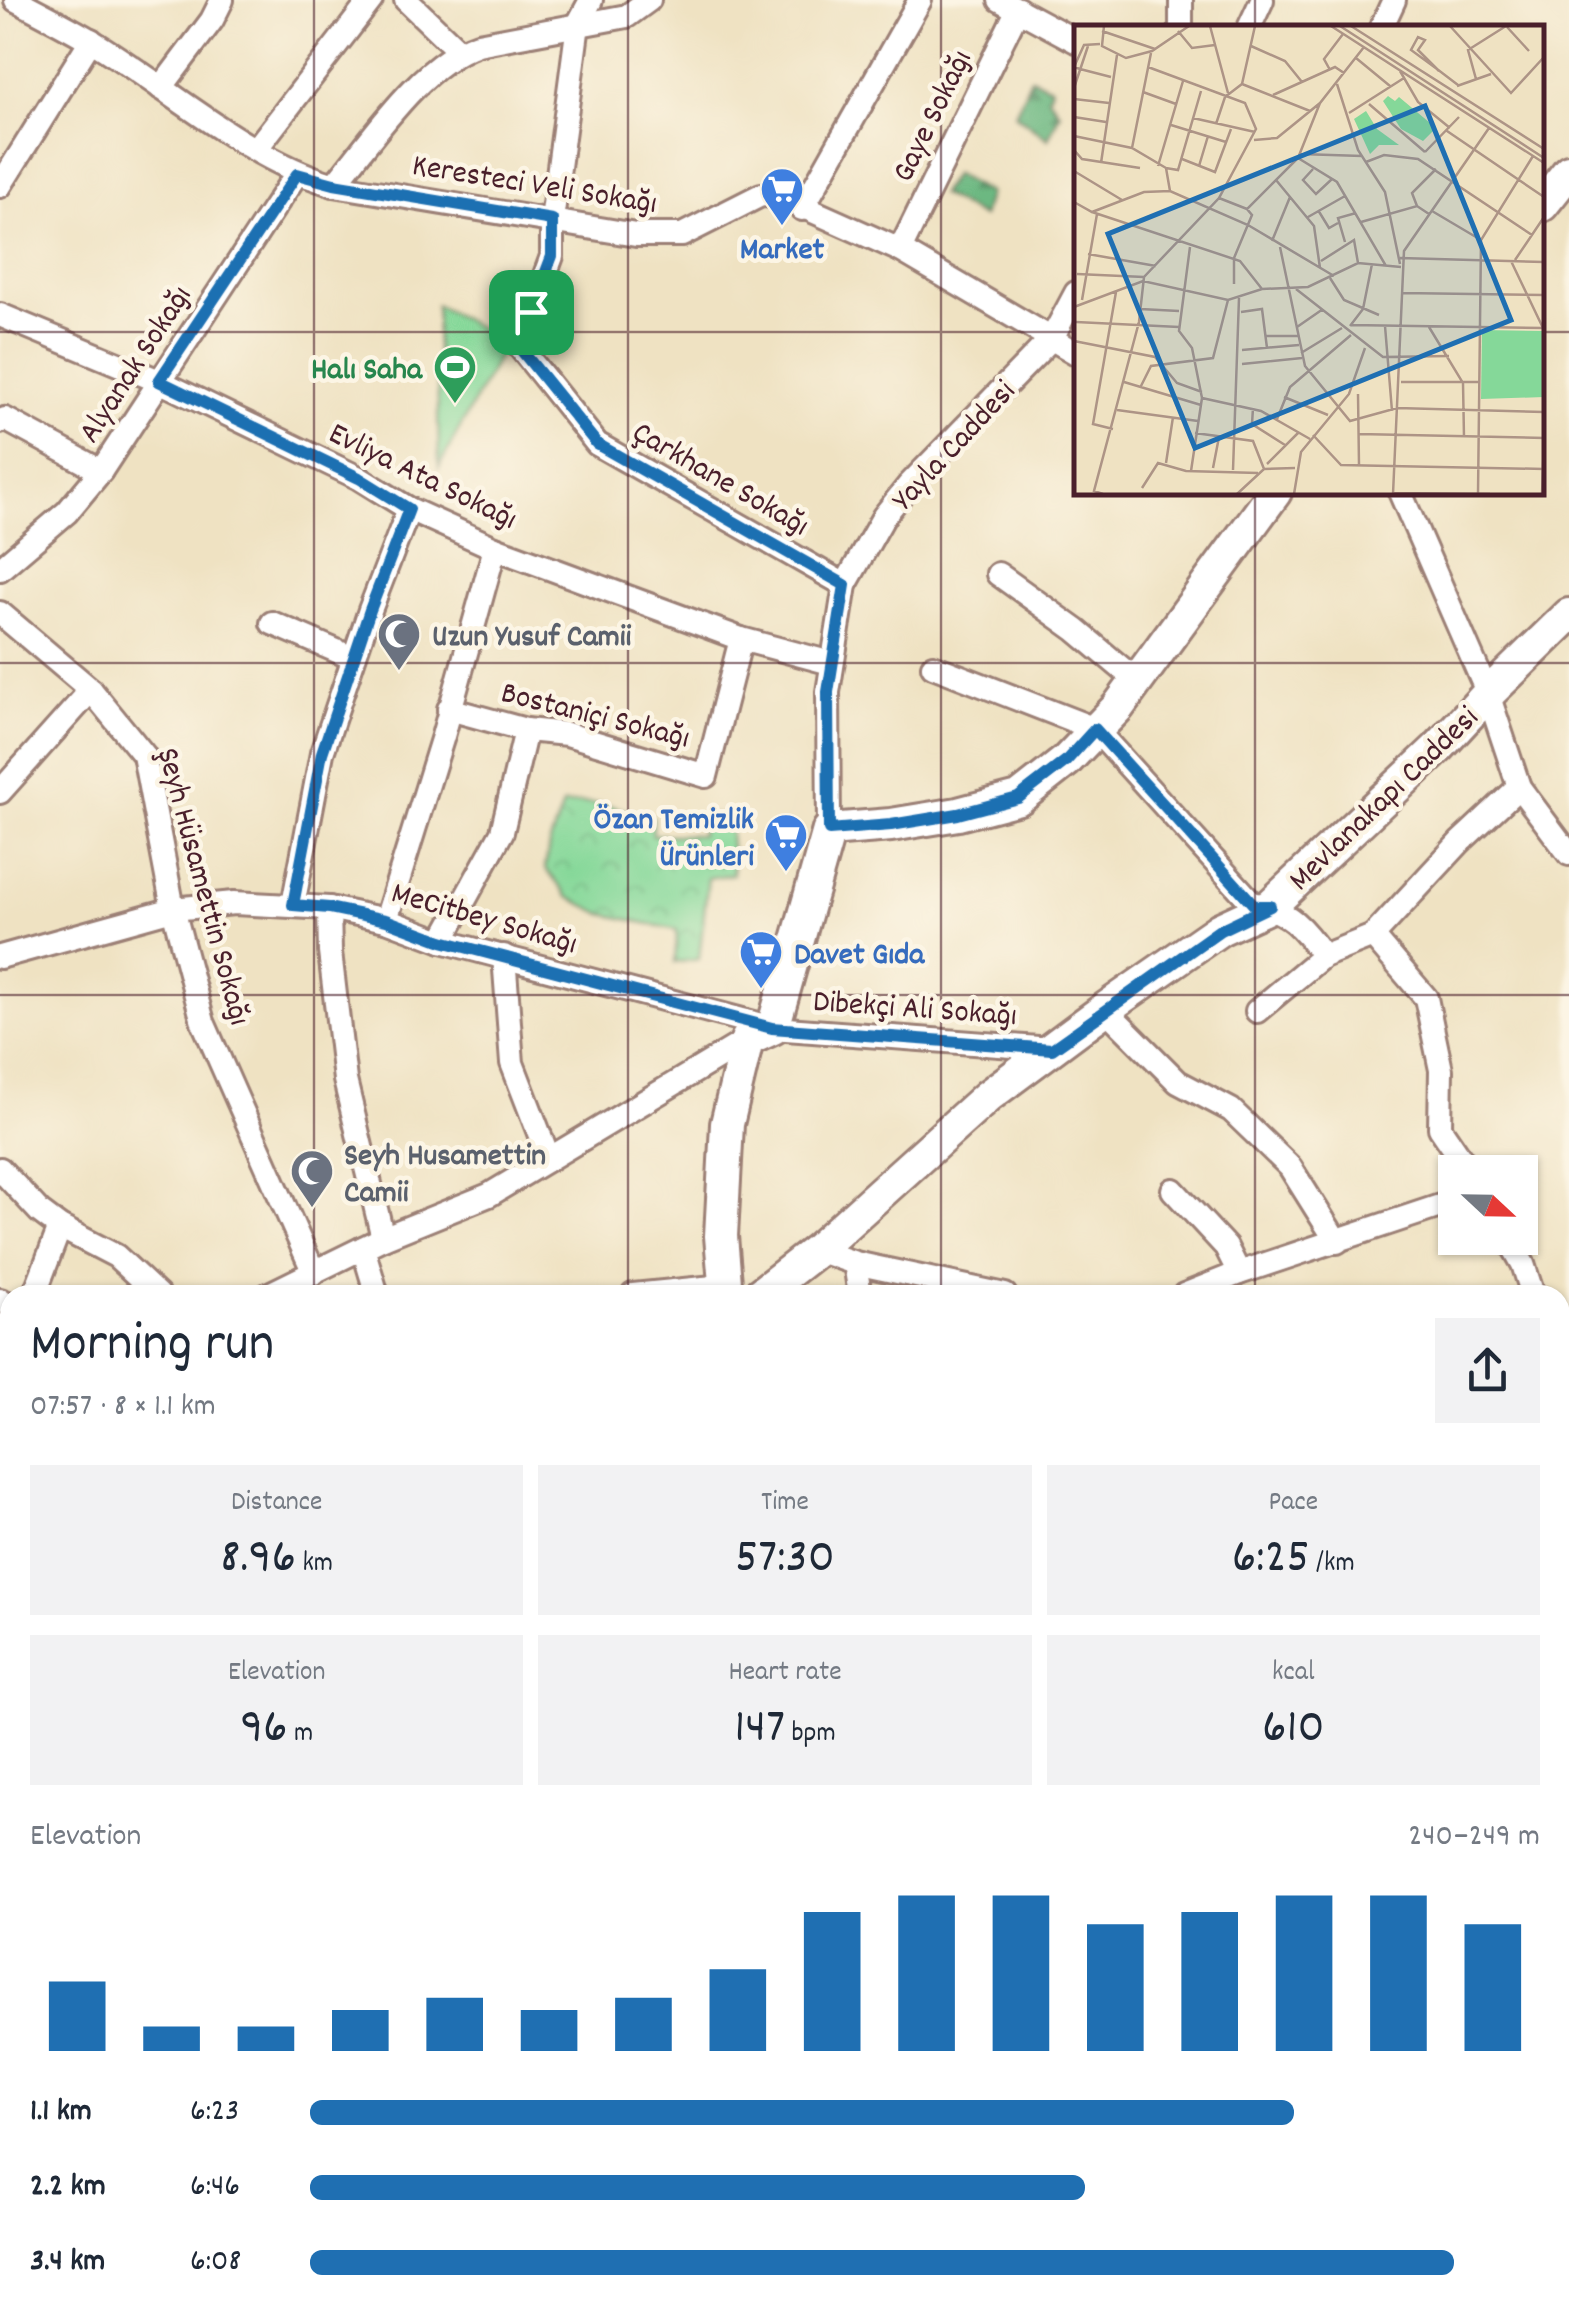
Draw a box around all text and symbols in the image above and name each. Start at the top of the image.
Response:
inset map [1074,25,1544,495]
street label: Gaye Sokağı [883,43,986,191]
street label: Keresteci Veli Sokağı [409,145,660,229]
supermarket icon: Market [759,166,805,227]
place label: Market [740,229,825,275]
pin [489,270,574,355]
street label: Alyanak Sokağı [69,278,205,454]
icon: arrive [504,285,559,340]
sports icon: Halı Saha [432,344,478,405]
place label: Halı Saha [311,349,423,395]
street label: Yayla Caddesi [883,372,1028,523]
street label: Çarkhane Sokağı [623,412,816,551]
street label: Evliya Ata Sokağı [320,413,524,544]
mosque icon: Uzun Yusuf Camii [376,611,422,672]
place label: Uzun Yusuf Camii [432,616,632,662]
street label: Bostaniçi Sokağı [496,672,694,763]
street label: Mevlanakapı Caddesi [1280,697,1491,904]
street label: Şeyh Hüsamettin Sokağı [142,744,260,1031]
place label: Özan Temizlik Ürünleri [594,799,754,882]
supermarket icon: Özan Temizlik Ürünleri [763,812,809,873]
street label: Meсitbey Sokağı [385,872,582,969]
supermarket icon: Davet Gıda [738,929,784,990]
place label: Davet Gıda [794,934,925,980]
street label: Dibekçi Ali Sokağı [811,981,1018,1041]
place label: Seyh Husamettin Camii [344,1135,546,1218]
mosque icon: Seyh Husamettin Camii [289,1148,335,1209]
north arrow [1438,1155,1538,1255]
map controls [1438,1155,1538,1255]
text: Morning run [30,1308,274,1387]
button: share [1435,1318,1540,1423]
text: 07:57 · 8 × 1.1 km [30,1385,216,1431]
text: Distance [231,1484,322,1524]
text: Time [761,1484,809,1524]
text: Pace [1269,1484,1318,1524]
text: 8.96 [220,1524,296,1596]
text: 57:30 [735,1524,835,1596]
text: 6:25 [1232,1524,1310,1596]
text: km [296,1545,333,1585]
text: /km [1310,1545,1355,1585]
text: Elevation [228,1654,325,1694]
text: Heart rate [728,1654,842,1694]
text: kcal [1272,1654,1315,1694]
text: 96 [240,1694,288,1766]
text: 147 [734,1694,785,1766]
text: 610 [1262,1694,1325,1766]
text: m [288,1715,313,1755]
text: bpm [785,1715,836,1755]
text: Elevation [30,1815,141,1861]
text: 240–249 m [1408,1815,1540,1861]
text: 1.1 km [30,2090,92,2136]
text: 6:23 [190,2090,239,2136]
text: 2.2 km [30,2165,106,2211]
text: 6:46 [190,2165,240,2211]
text: 3.4 km [30,2240,105,2286]
text: 6:08 [190,2240,241,2286]

